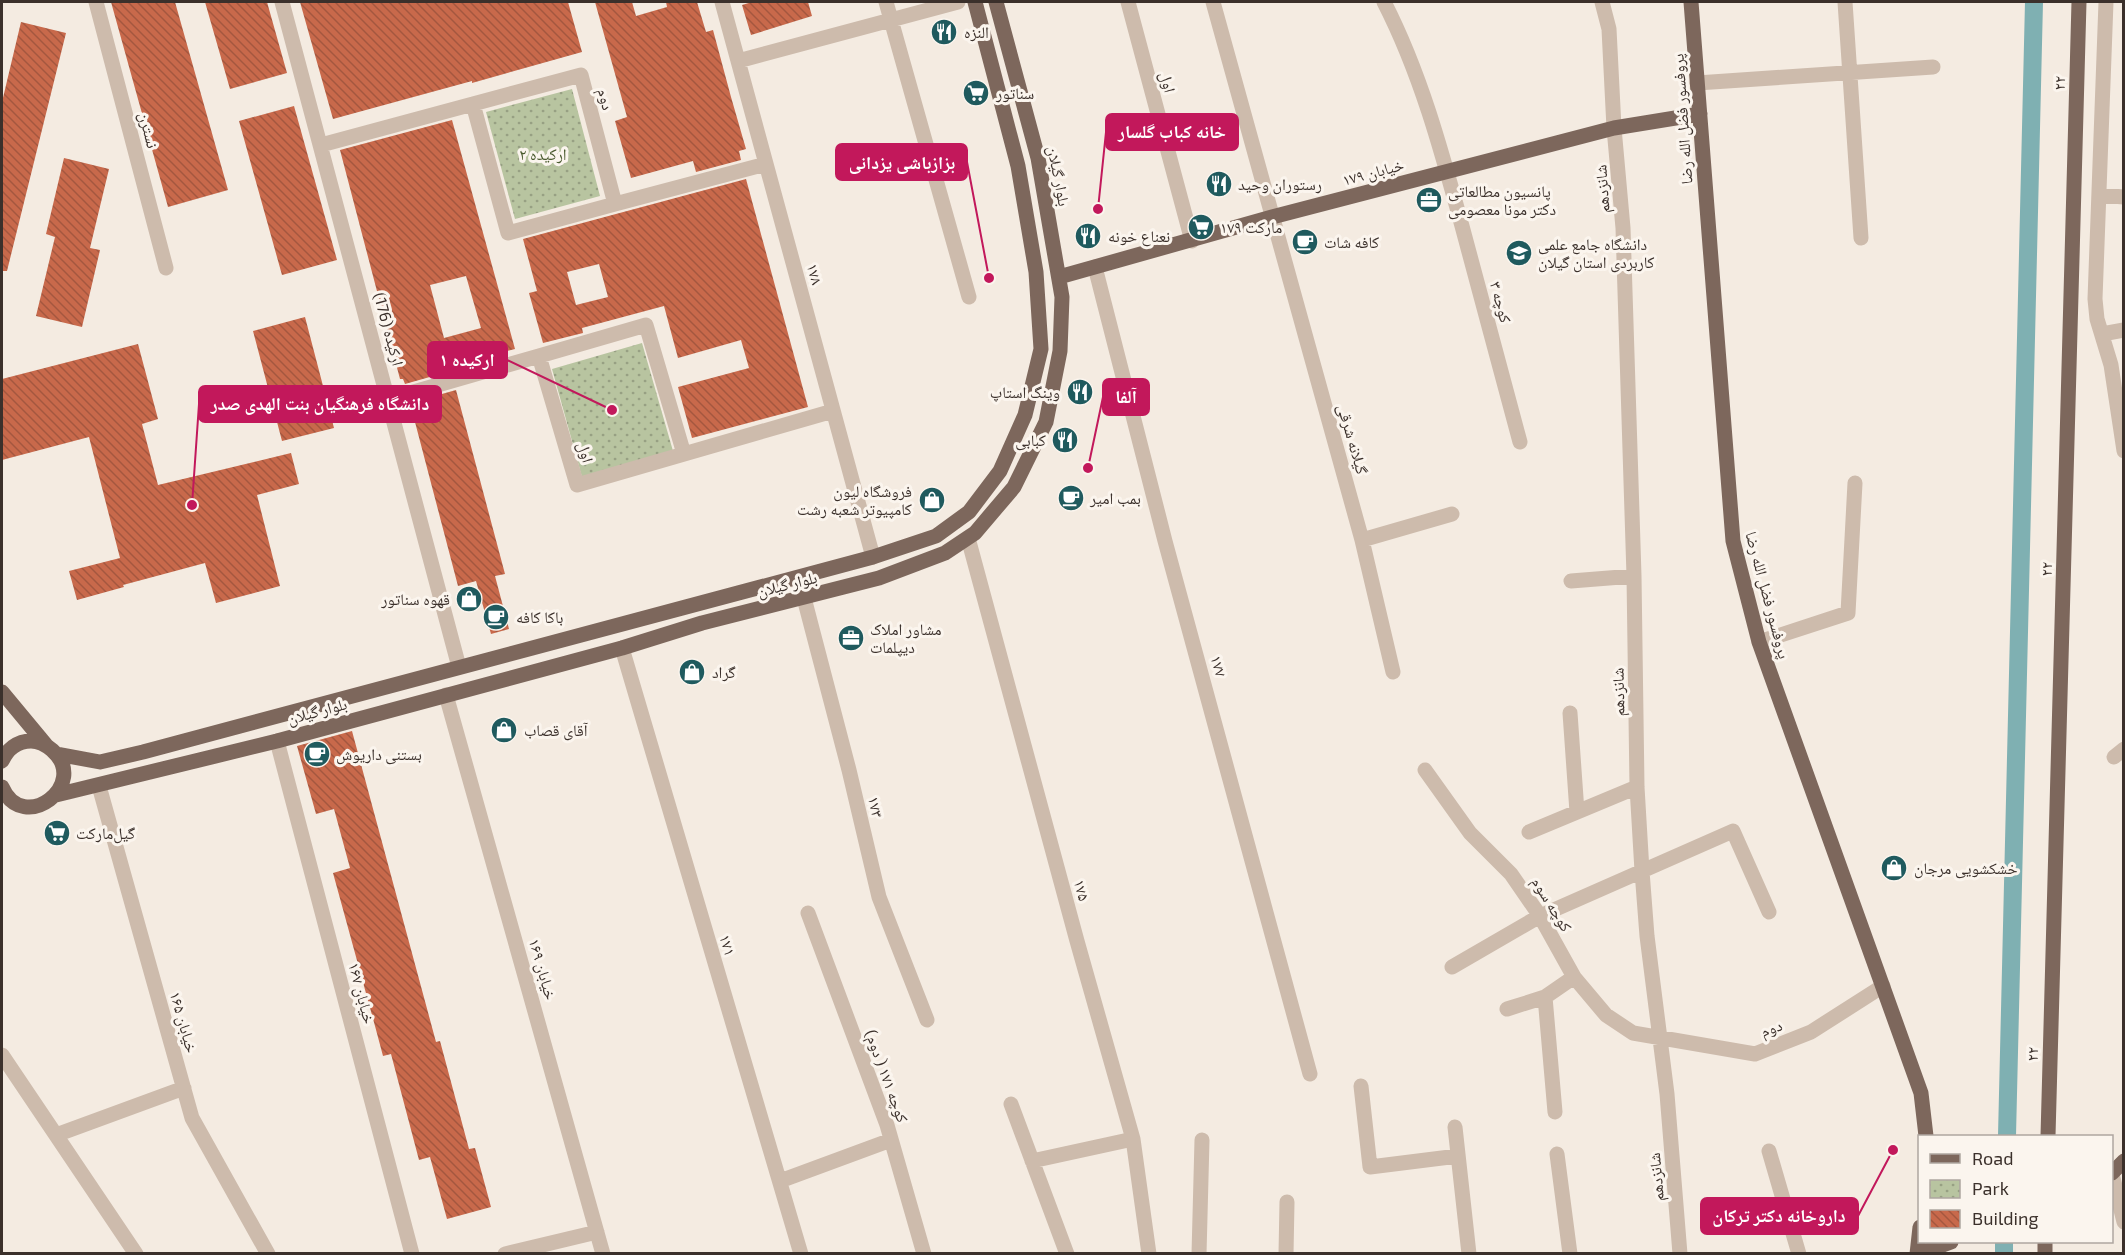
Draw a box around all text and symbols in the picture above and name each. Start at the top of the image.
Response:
restaurant icon: النزه [929,17,959,47]
place label: النزه [964,22,989,42]
street label: پروفسور فضل الله رضا [1667,53,1698,185]
street label: اول [1155,69,1180,95]
street label: ۲۲ [2049,75,2068,90]
supermarket icon: سناتور [961,78,991,108]
place label: سناتور [995,83,1034,103]
street label: دوم [593,86,618,112]
street label: نسترن [134,110,163,150]
callout: خانه کباب گلسار [1106,114,1238,150]
text: خانه کباب گلسار [1117,120,1226,143]
park label: ارکیده ۲ [519,144,567,164]
callout: بزازباشی یزدانی [836,144,967,180]
street label: بلوار گیلان [1042,144,1075,208]
text: بزازباشی یزدانی [849,151,955,174]
street label: خیابان ۱۷۹ [1340,154,1406,191]
street label: شانزدهم [1590,164,1615,214]
restaurant icon: رستوران وحید [1204,169,1234,199]
place label: رستوران وحید [1238,174,1322,195]
place label: پانسیون مطالعاتی دکتر مونا معصومی [1448,181,1556,220]
office icon: پانسیون مطالعاتی دکتر مونا معصومی [1414,185,1444,215]
supermarket icon: ۱۷۹ مارکت [1186,212,1216,242]
place label: ۱۷۹ مارکت [1220,217,1282,237]
restaurant icon: نعناع خونه [1073,221,1103,251]
place label: نعناع خونه [1108,226,1170,247]
cafe icon: کافه شات [1290,227,1320,257]
place label: کافه شات [1324,232,1379,251]
place label: دانشگاه جامع علمی کاربردی استان گیلان [1538,234,1655,273]
school or university icon: دانشگاه جامع علمی کاربردی استان گیلان [1504,238,1534,268]
street label: ۱۷۸ [804,261,827,287]
street label: کوچه ۳ [1486,279,1516,325]
street label: ارکیده (176) [370,290,408,368]
callout: ارکیده ۱ [428,342,507,378]
text: ارکیده ۱ [439,348,495,370]
restaurant icon: وینگ استاپ [1065,377,1095,407]
callout: آلفا [1103,379,1149,415]
place label: وینگ استاپ [990,382,1060,402]
text: آلفا [1115,385,1137,407]
callout: دانشگاه فرهنگیان بنت الهدی صدر [199,386,441,422]
text: دانشگاه فرهنگیان بنت الهدی صدر [210,392,429,415]
street label: گیلانه شرقی [1332,402,1373,477]
restaurant icon: کبابی [1050,425,1080,455]
place label: کبابی [1015,430,1046,451]
street label: اول [573,439,598,465]
place label: فروشگاه لیون کامپیوتر شعبه رشت [797,481,912,519]
cafe icon: بمب امیر [1056,483,1086,513]
shop icon: فروشگاه لیون کامپیوتر شعبه رشت [917,485,947,515]
place label: بمب امیر [1089,488,1141,508]
street label: پروفسور فضل الله رضا [1740,529,1795,661]
street label: ۲۲ [2036,561,2055,576]
street label: بلوار گیلان [755,567,819,602]
shop icon: قهوه سناتور [454,584,484,614]
place label: قهوه سناتور [380,589,450,609]
cafe icon: باکا کافه [481,602,511,632]
place label: باکا کافه [516,607,563,626]
place label: مشاور املاک دیپلمات [870,619,942,657]
office icon: مشاور املاک دیپلمات [836,623,866,653]
street label: ۱۷۷ [1207,653,1232,679]
shop icon: گراد [677,657,707,687]
place label: گراد [712,662,736,682]
street label: شانزدهم [1608,667,1629,716]
street label: بلوار گیلان [285,693,349,730]
shop icon: آقای قصاب [489,715,519,745]
place label: آقای قصاب [524,720,589,741]
cafe icon: بستنی داریوش [302,739,332,769]
place label: بستنی داریوش [336,744,422,765]
street label: ۱۷۳ [865,794,888,820]
supermarket icon: گیل‌مارکت [42,818,72,848]
place label: گیل‌مارکت [76,823,135,844]
shop icon: خشکشویی مرجان [1879,853,1909,883]
place label: خشکشویی مرجان [1914,858,2018,879]
street label: کوچه سوم [1527,873,1577,936]
street label: ۱۷۵ [1071,877,1094,903]
street label: ۱۷۱ [716,932,741,958]
street label: خیابان ۱۶۹ [524,936,561,1002]
street label: خیابان ۱۶۷ [343,960,380,1026]
street label: خیابان ۱۶۵ [165,989,202,1055]
street label: دوم [1757,1015,1785,1042]
street label: کوچه ۱۷۱ ( دوم) [860,1027,913,1126]
street label: ۲۲ [2022,1046,2041,1061]
legend [1918,1135,2113,1243]
text: Road [1972,1147,2013,1169]
street label: شانزدهم [1644,1152,1669,1202]
text: Park [1972,1177,2009,1199]
callout: داروخانه دکتر ترکان [1701,1198,1858,1234]
text: داروخانه دکتر ترکان [1712,1204,1846,1227]
text: Building [1972,1207,2039,1229]

